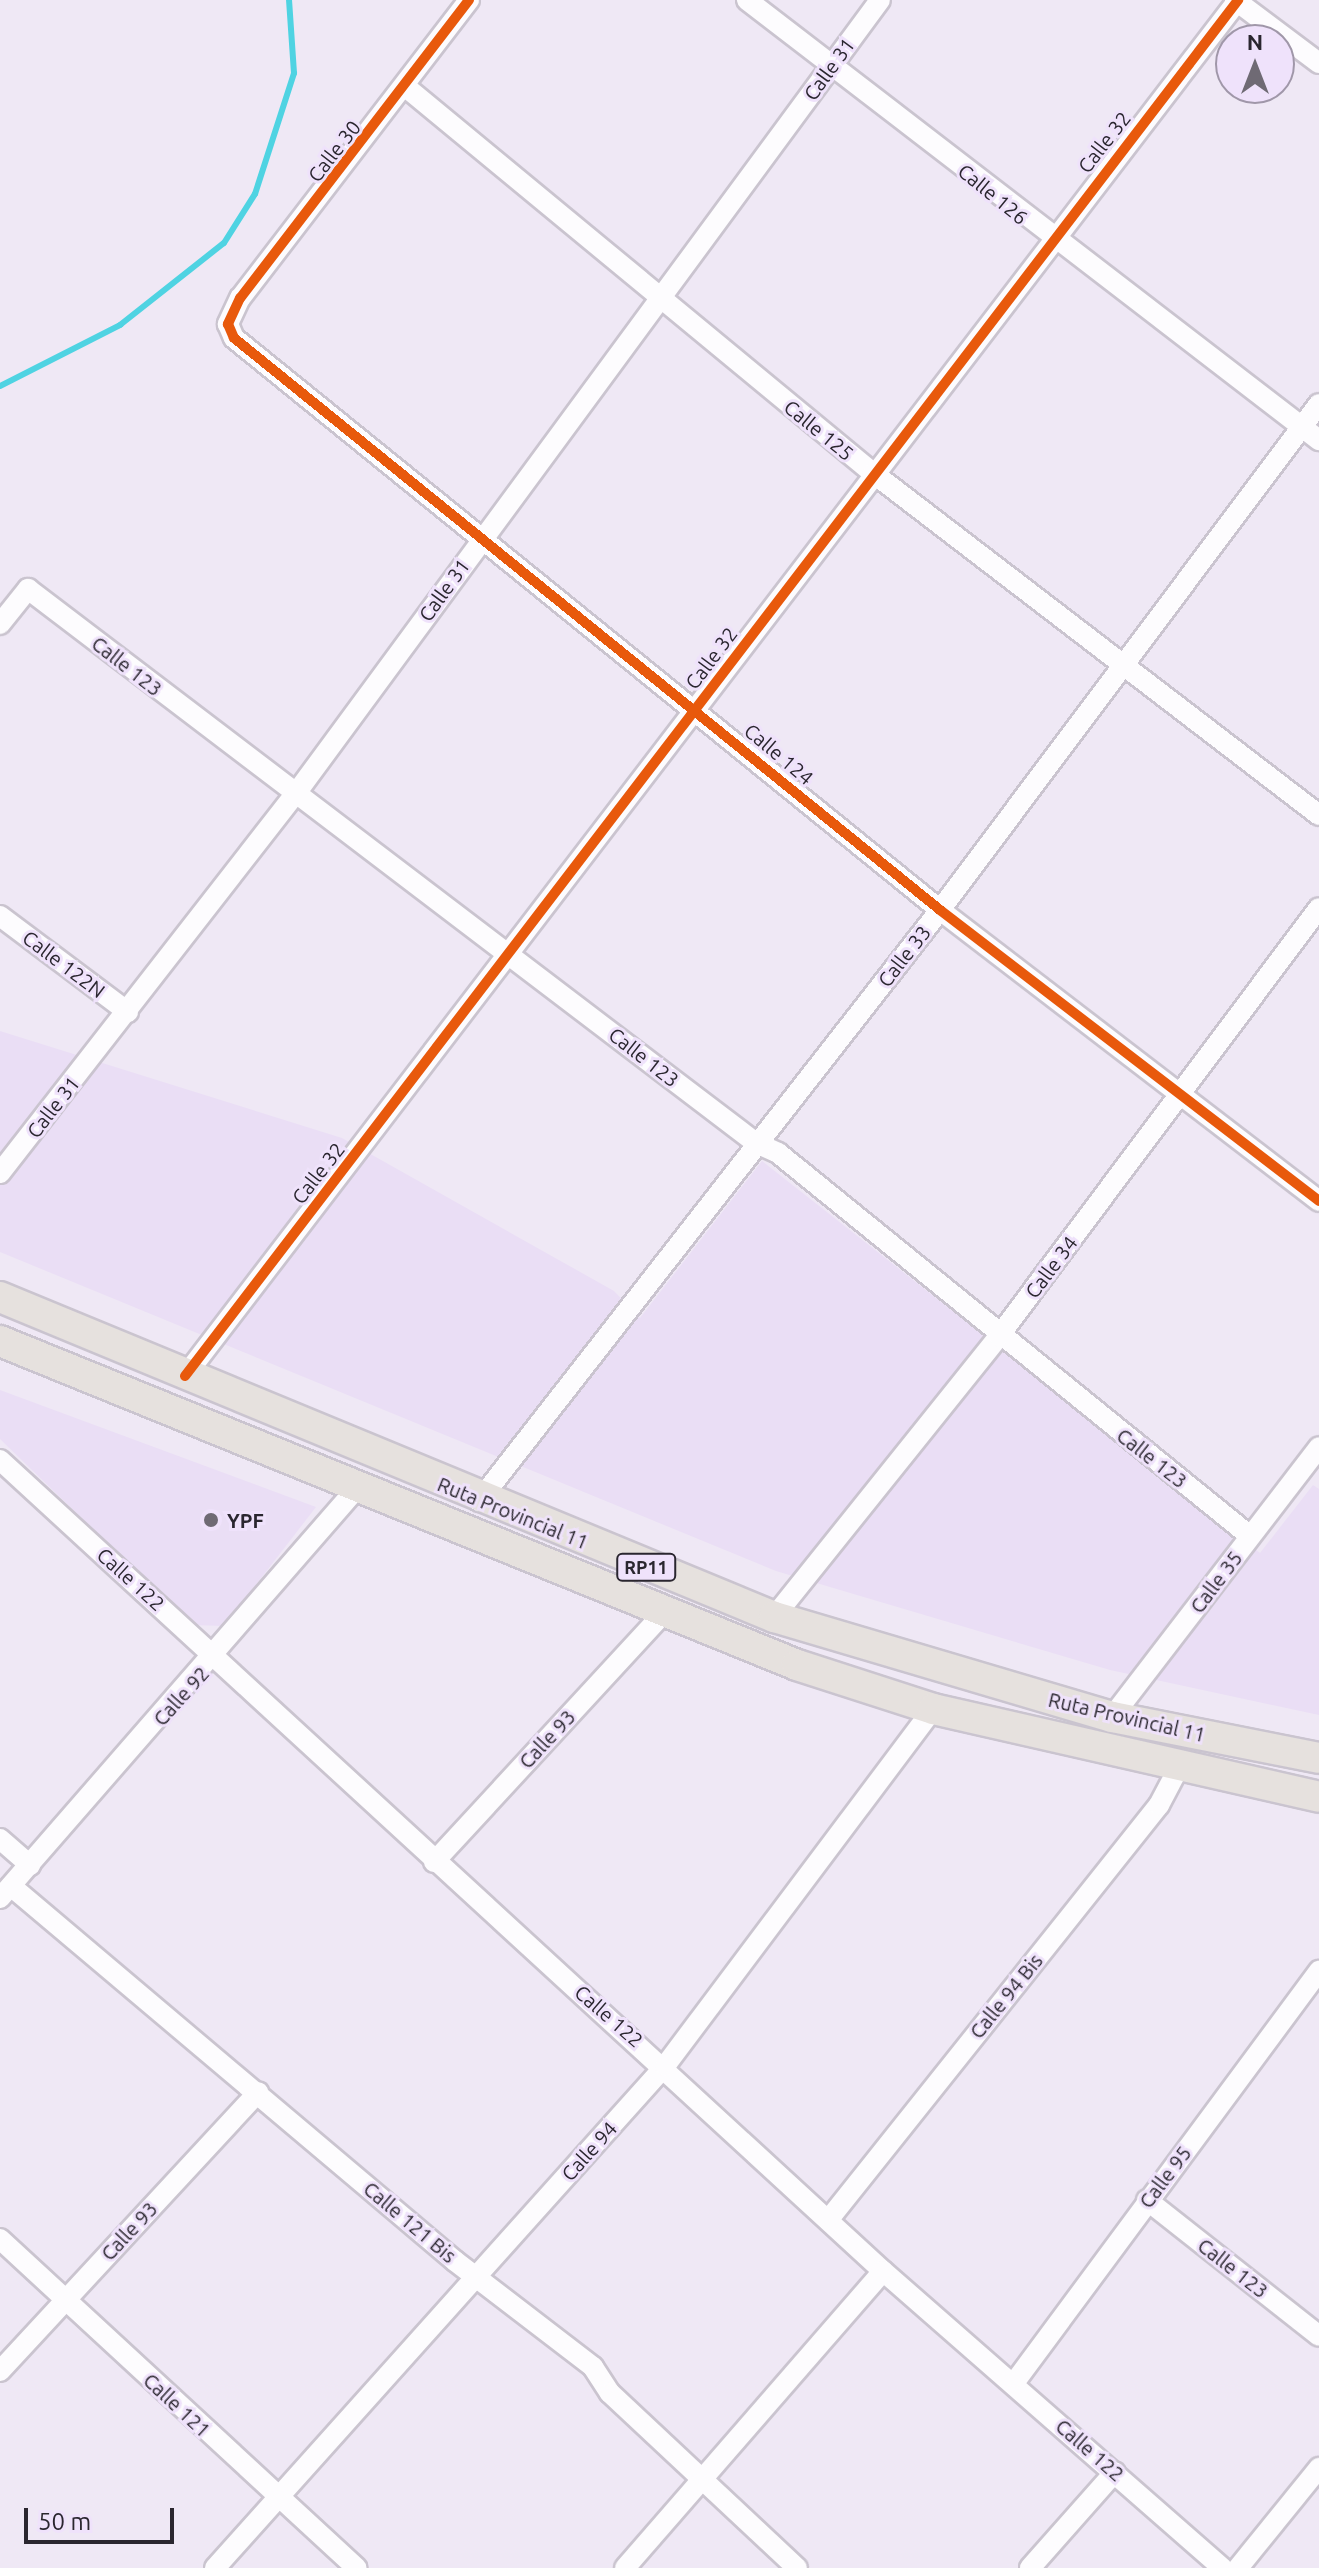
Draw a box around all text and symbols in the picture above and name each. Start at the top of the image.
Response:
north arrow [1215,24,1295,104]
text: N [1247,29,1263,54]
street label: Calle 31 [798,33,860,105]
street label: Calle 32 [1073,107,1135,177]
street label: Calle 30 [303,116,365,186]
street label: Calle 126 [953,159,1033,229]
street label: Calle 125 [779,395,859,465]
street label: Calle 31 [413,554,475,626]
street label: Calle 32 [680,622,742,694]
street label: Calle 123 [87,631,167,701]
street label: Calle 124 [740,718,818,790]
street label: Calle 33 [873,921,935,991]
street label: Calle 122N [18,925,110,1003]
street label: Calle 123 [604,1022,684,1092]
street label: Calle 31 [22,1072,84,1142]
street label: Calle 32 [287,1138,349,1208]
street label: Calle 34 [1020,1231,1082,1303]
street label: Calle 123 [1112,1423,1192,1493]
street label: Ruta Provincial 11 [434,1472,592,1554]
place label: YPF [227,1508,264,1532]
marker: YPF [202,1511,220,1529]
street label: Calle 122 [92,1542,170,1616]
street label: Calle 35 [1185,1546,1247,1618]
road number: RP11 [616,1553,676,1581]
street label: Calle 92 [148,1662,214,1730]
street label: Ruta Provincial 11 [1046,1687,1208,1747]
street label: Calle 93 [514,1705,580,1773]
street label: Calle 94 Bis [965,1949,1047,2043]
street label: Calle 122 [570,1980,648,2052]
street label: Calle 94 [556,2117,622,2185]
street label: Calle 95 [1134,2141,1196,2213]
street label: Calle 121 Bis [359,2176,461,2268]
street label: Calle 93 [96,2197,162,2265]
street label: Calle 123 [1193,2233,1273,2303]
street label: Calle 121 [139,2368,215,2442]
street label: Calle 122 [1051,2414,1129,2486]
scale bar [28,2492,178,2542]
text: 50 m [38,2508,91,2535]

